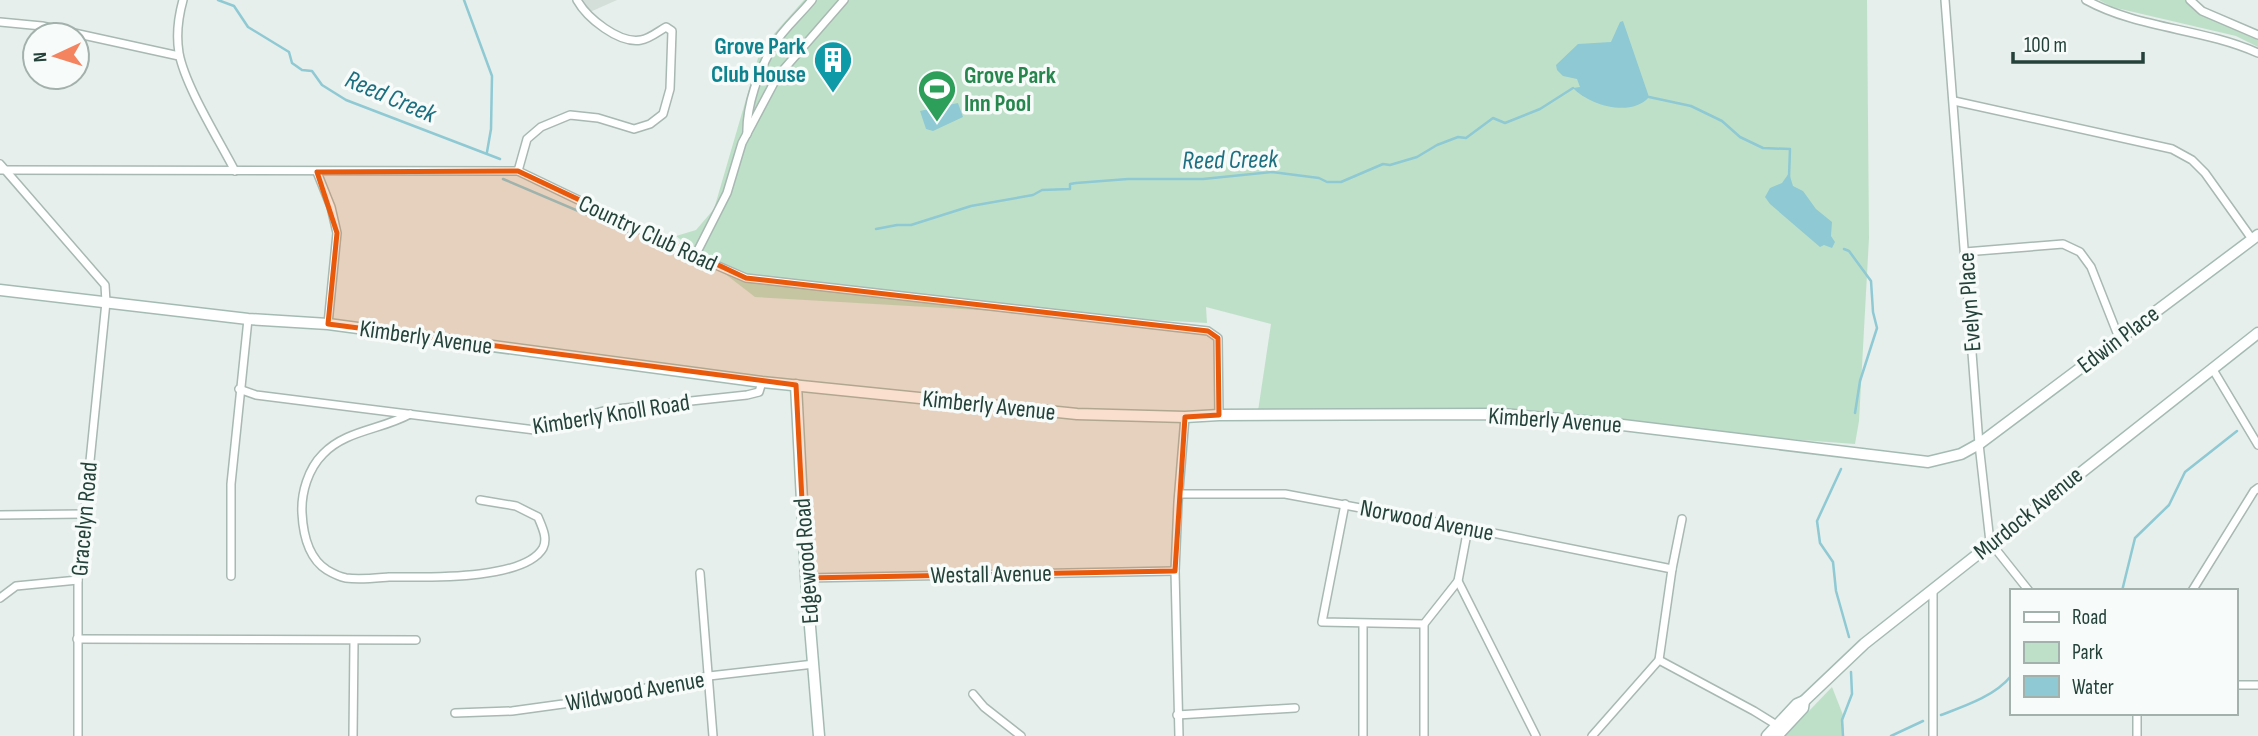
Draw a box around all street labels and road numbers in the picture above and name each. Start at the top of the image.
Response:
street label: Country Club Road [574,189,722,278]
street label: Evelyn Place [1952,251,1987,353]
street label: Edwin Place [2072,299,2165,379]
street label: Kimberly Avenue [358,314,494,361]
street label: Kimberly Avenue [921,384,1057,427]
street label: Kimberly Knoll Road [531,388,692,441]
street label: Kimberly Avenue [1487,401,1623,440]
street label: Gracelyn Road [65,461,104,577]
street label: Murdock Avenue [1968,461,2089,566]
street label: Norwood Avenue [1358,493,1496,548]
street label: Edgewood Road [788,497,825,625]
street label: Westall Avenue [930,559,1052,590]
street label: Wildwood Avenue [563,665,707,718]

